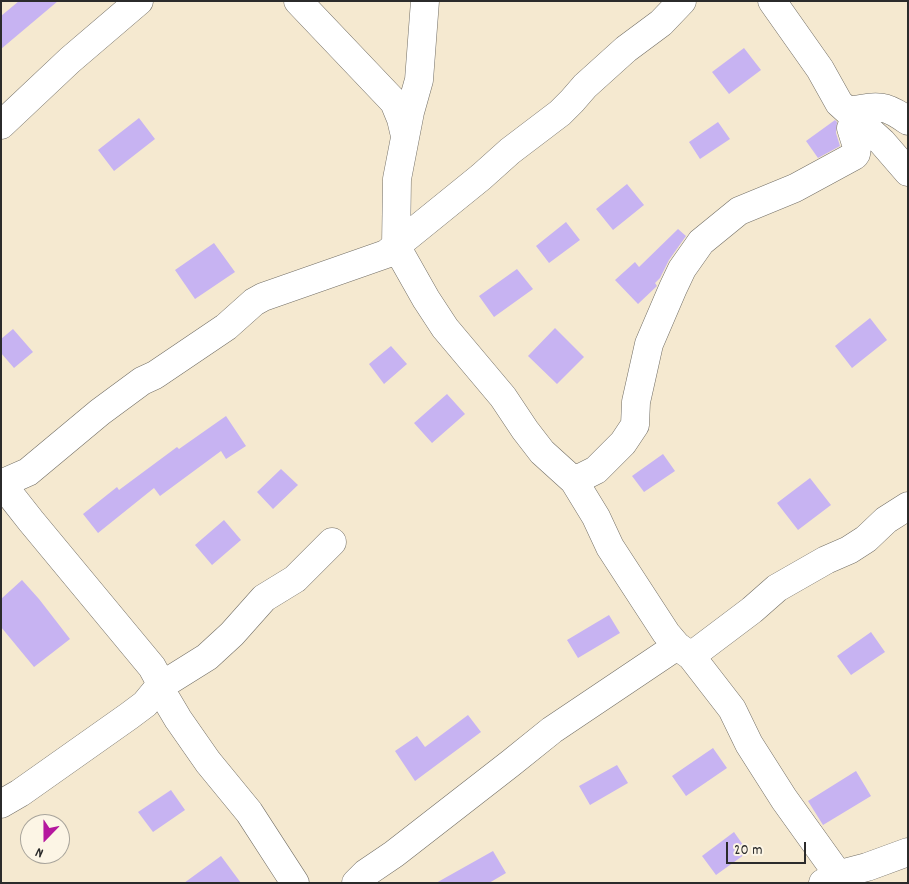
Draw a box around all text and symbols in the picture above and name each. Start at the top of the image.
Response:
north arrow [20,814,70,864]
scale bar [729,832,809,864]
text: 20 m [734,840,762,862]
text: N [33,841,47,863]

